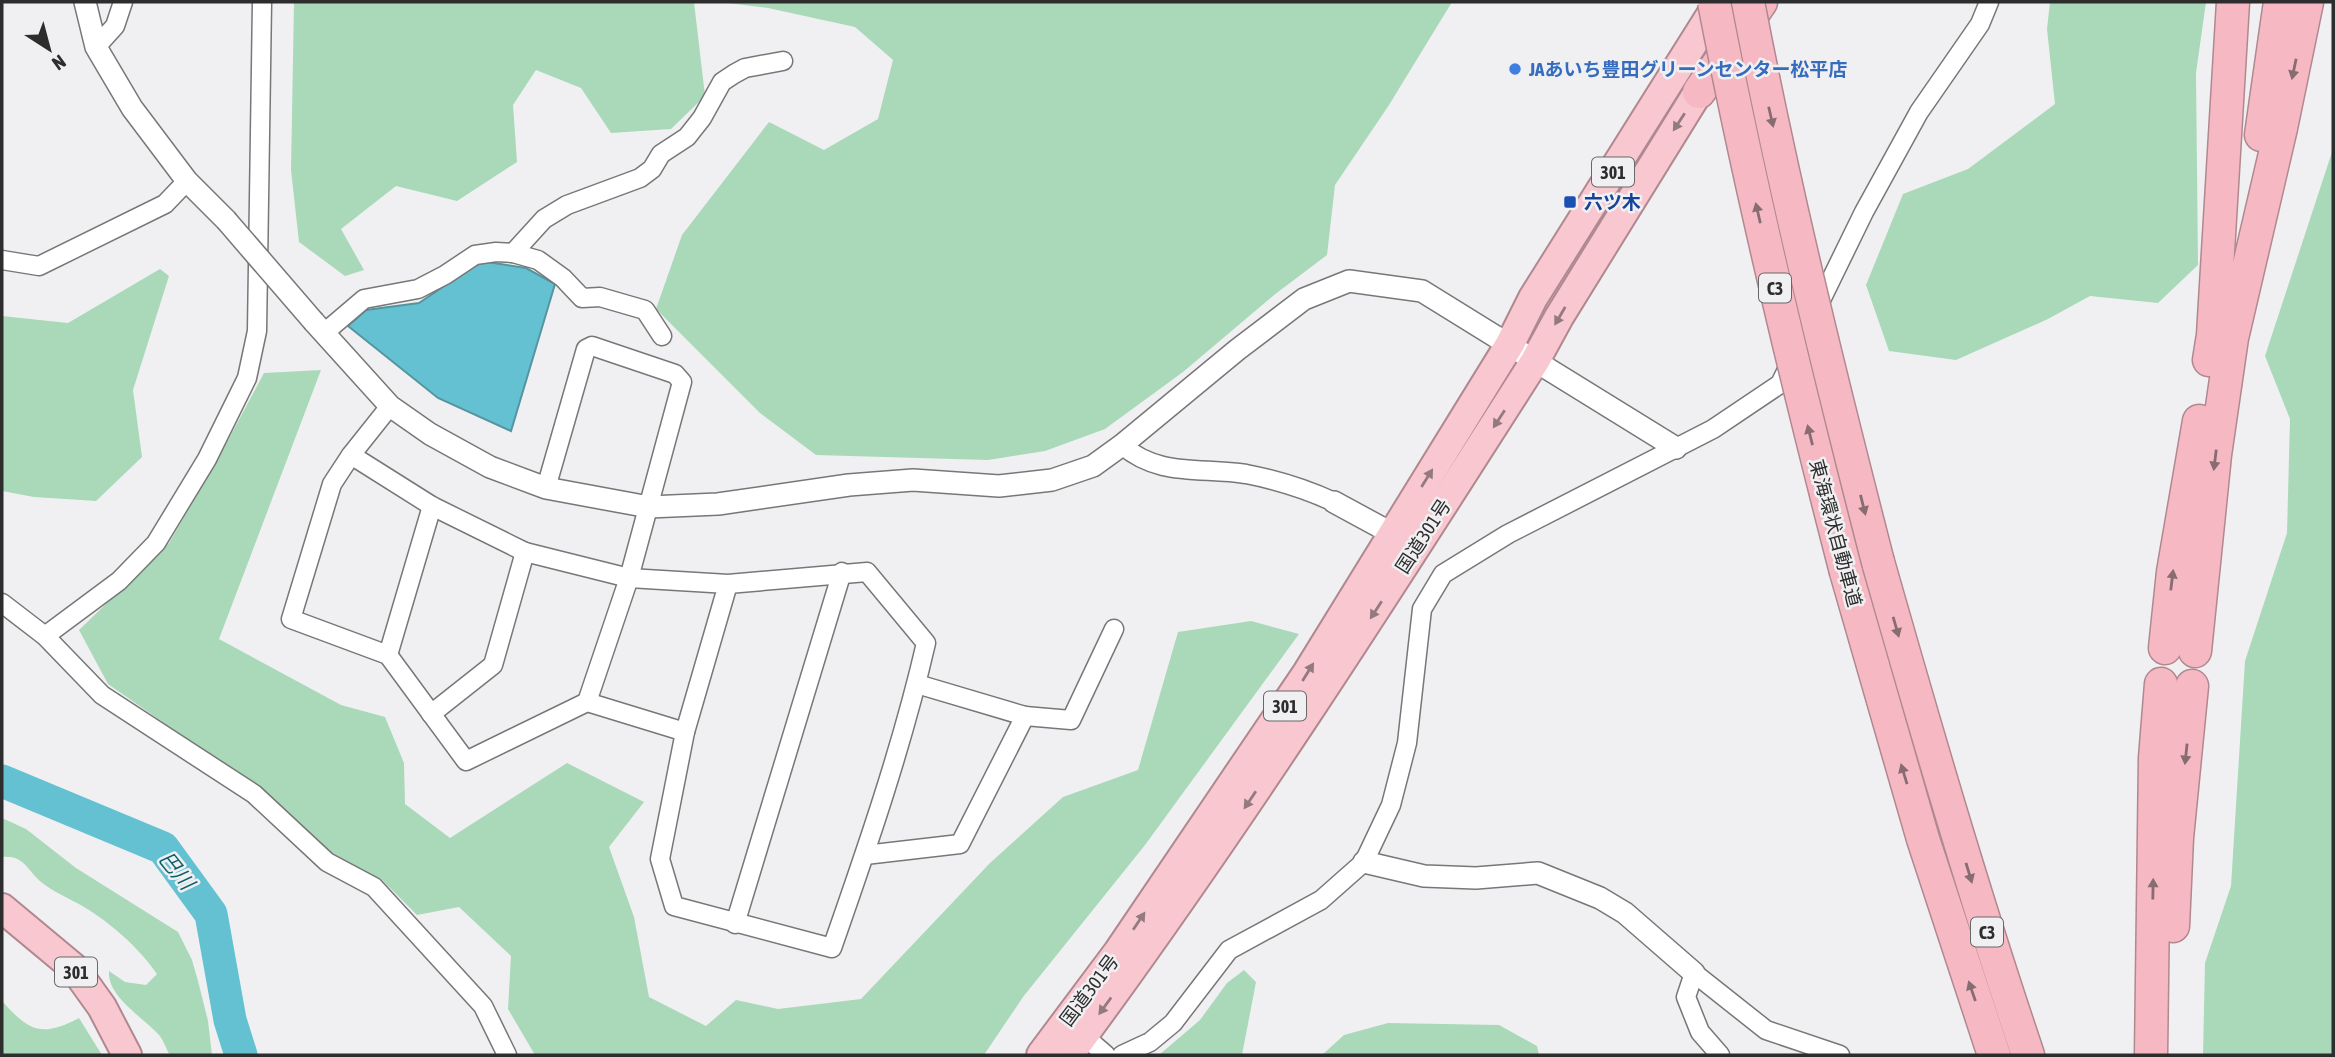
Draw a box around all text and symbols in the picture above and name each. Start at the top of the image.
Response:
north arrow [14,14,84,84]
text: N [48,51,70,75]
place label: JAあいち豊田グリーンセンター松平店 [1528,58,1847,80]
one-way arrow [2289,58,2300,80]
marker: JAあいち豊田グリーンセンター松平店 [1507,61,1523,77]
one-way arrow [1766,106,1777,128]
one-way arrow [1673,112,1686,132]
road number: 301 [1592,158,1634,187]
place label: 六ツ木 [1584,191,1641,213]
marker: 六ツ木 [1562,194,1578,210]
one-way arrow [1752,202,1763,224]
road number: C3 [1759,274,1791,302]
one-way arrow [1554,306,1566,325]
one-way arrow [1492,409,1505,428]
one-way arrow [1804,424,1815,446]
one-way arrow [2209,449,2220,471]
street label: 東海環状自動車道 [1806,457,1866,609]
one-way arrow [1420,468,1433,488]
one-way arrow [1858,494,1869,516]
street label: 国道301号 [1391,495,1455,577]
one-way arrow [2167,569,2178,591]
one-way arrow [1369,601,1382,620]
one-way arrow [1892,617,1902,638]
one-way arrow [1301,662,1314,681]
road number: 301 [1264,692,1306,720]
one-way arrow [2180,744,2191,766]
one-way arrow [1898,763,1908,784]
one-way arrow [1243,791,1257,809]
water label: 巴川 [154,846,201,895]
one-way arrow [1964,863,1974,884]
one-way arrow [2147,878,2159,900]
one-way arrow [1132,912,1146,930]
road number: C3 [1971,917,2003,946]
street label: 国道301号 [1055,950,1123,1030]
road number: 301 [55,958,97,987]
one-way arrow [1967,980,1977,1001]
one-way arrow [1099,997,1113,1015]

